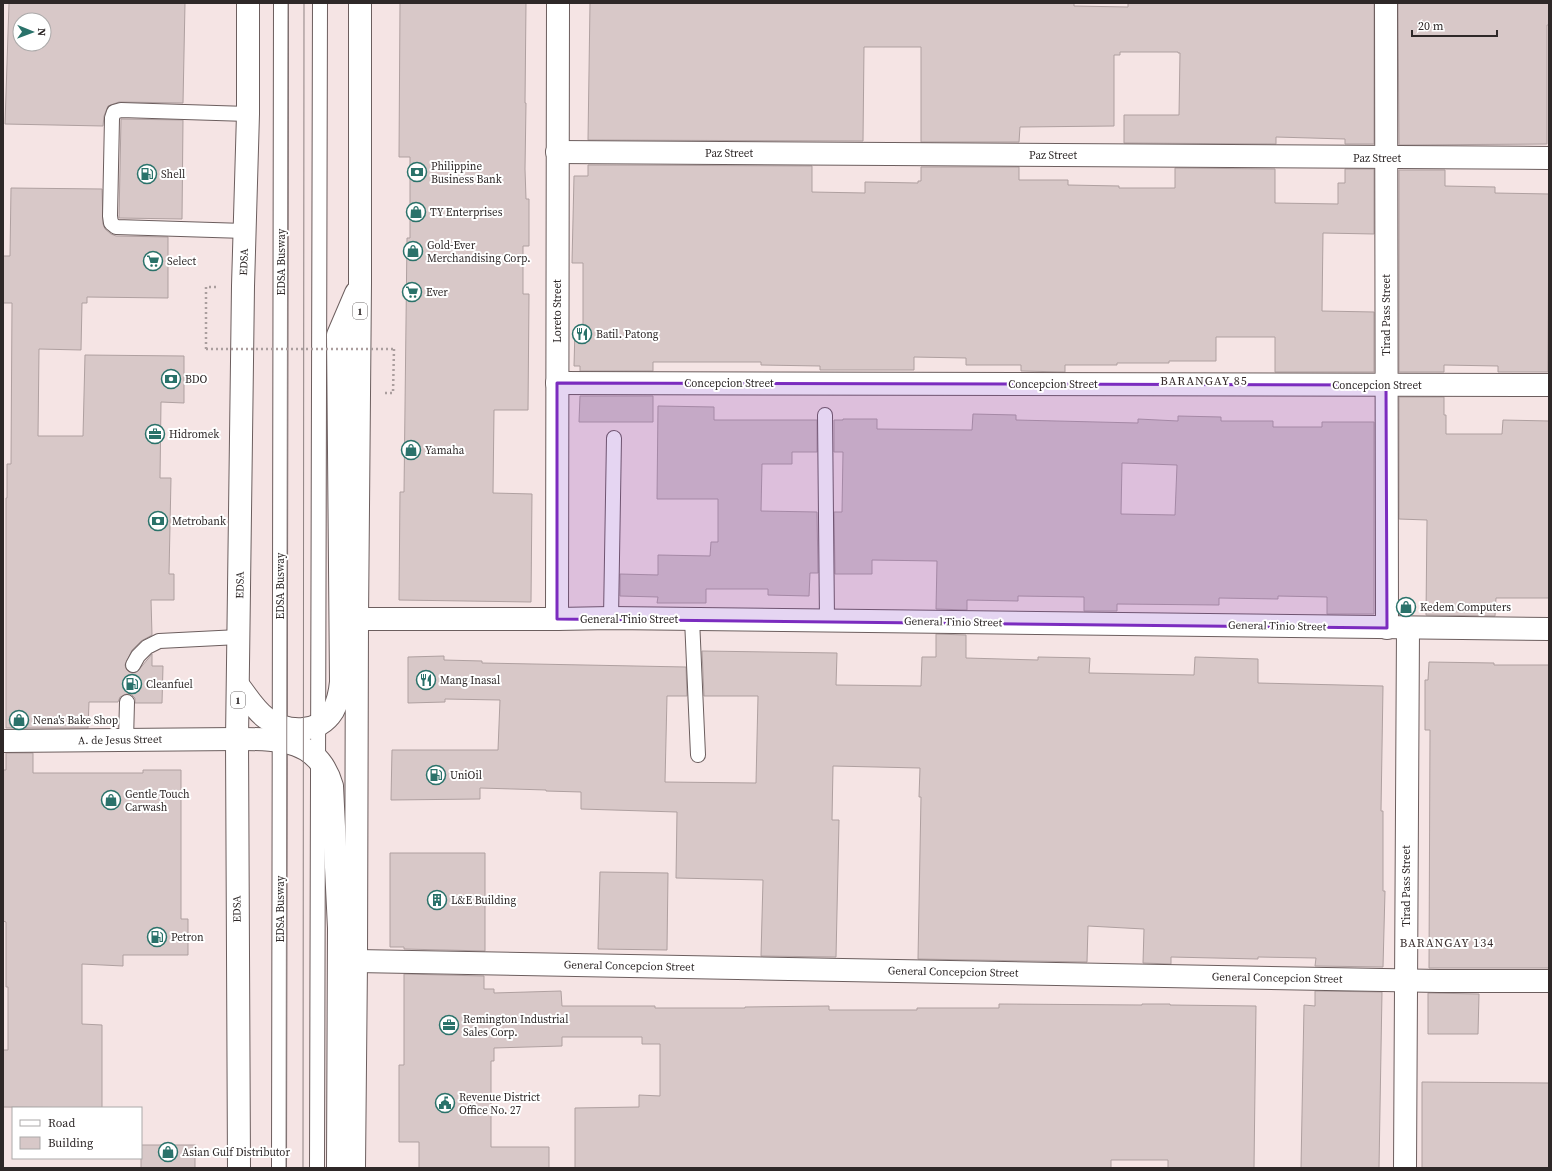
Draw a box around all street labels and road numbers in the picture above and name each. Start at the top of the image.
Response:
street label: Paz Street [705,146,753,161]
street label: Paz Street [1029,148,1077,163]
street label: Paz Street [1353,151,1401,166]
street label: EDSA Busway [274,228,289,295]
street label: EDSA [236,247,252,276]
street label: Tirad Pass Street [1379,274,1394,356]
street label: Loreto Street [550,279,565,343]
road number: 1 [353,303,367,319]
street label: Concepcion Street [684,376,774,391]
street label: Concepcion Street [1008,377,1098,392]
street label: Concepcion Street [1332,378,1422,393]
street label: EDSA Busway [273,552,288,619]
street label: EDSA [232,571,248,599]
street label: General Tinio Street [580,612,678,627]
street label: General Tinio Street [904,614,1003,630]
street label: General Tinio Street [1228,618,1327,634]
road number: 1 [231,692,245,708]
street label: A. de Jesus Street [78,732,163,748]
street label: Tirad Pass Street [1399,845,1414,927]
street label: EDSA Busway [273,875,288,942]
street label: EDSA [229,895,245,923]
street label: General Concepcion Street [564,957,695,975]
street label: General Concepcion Street [888,963,1019,981]
street label: General Concepcion Street [1212,969,1343,987]

